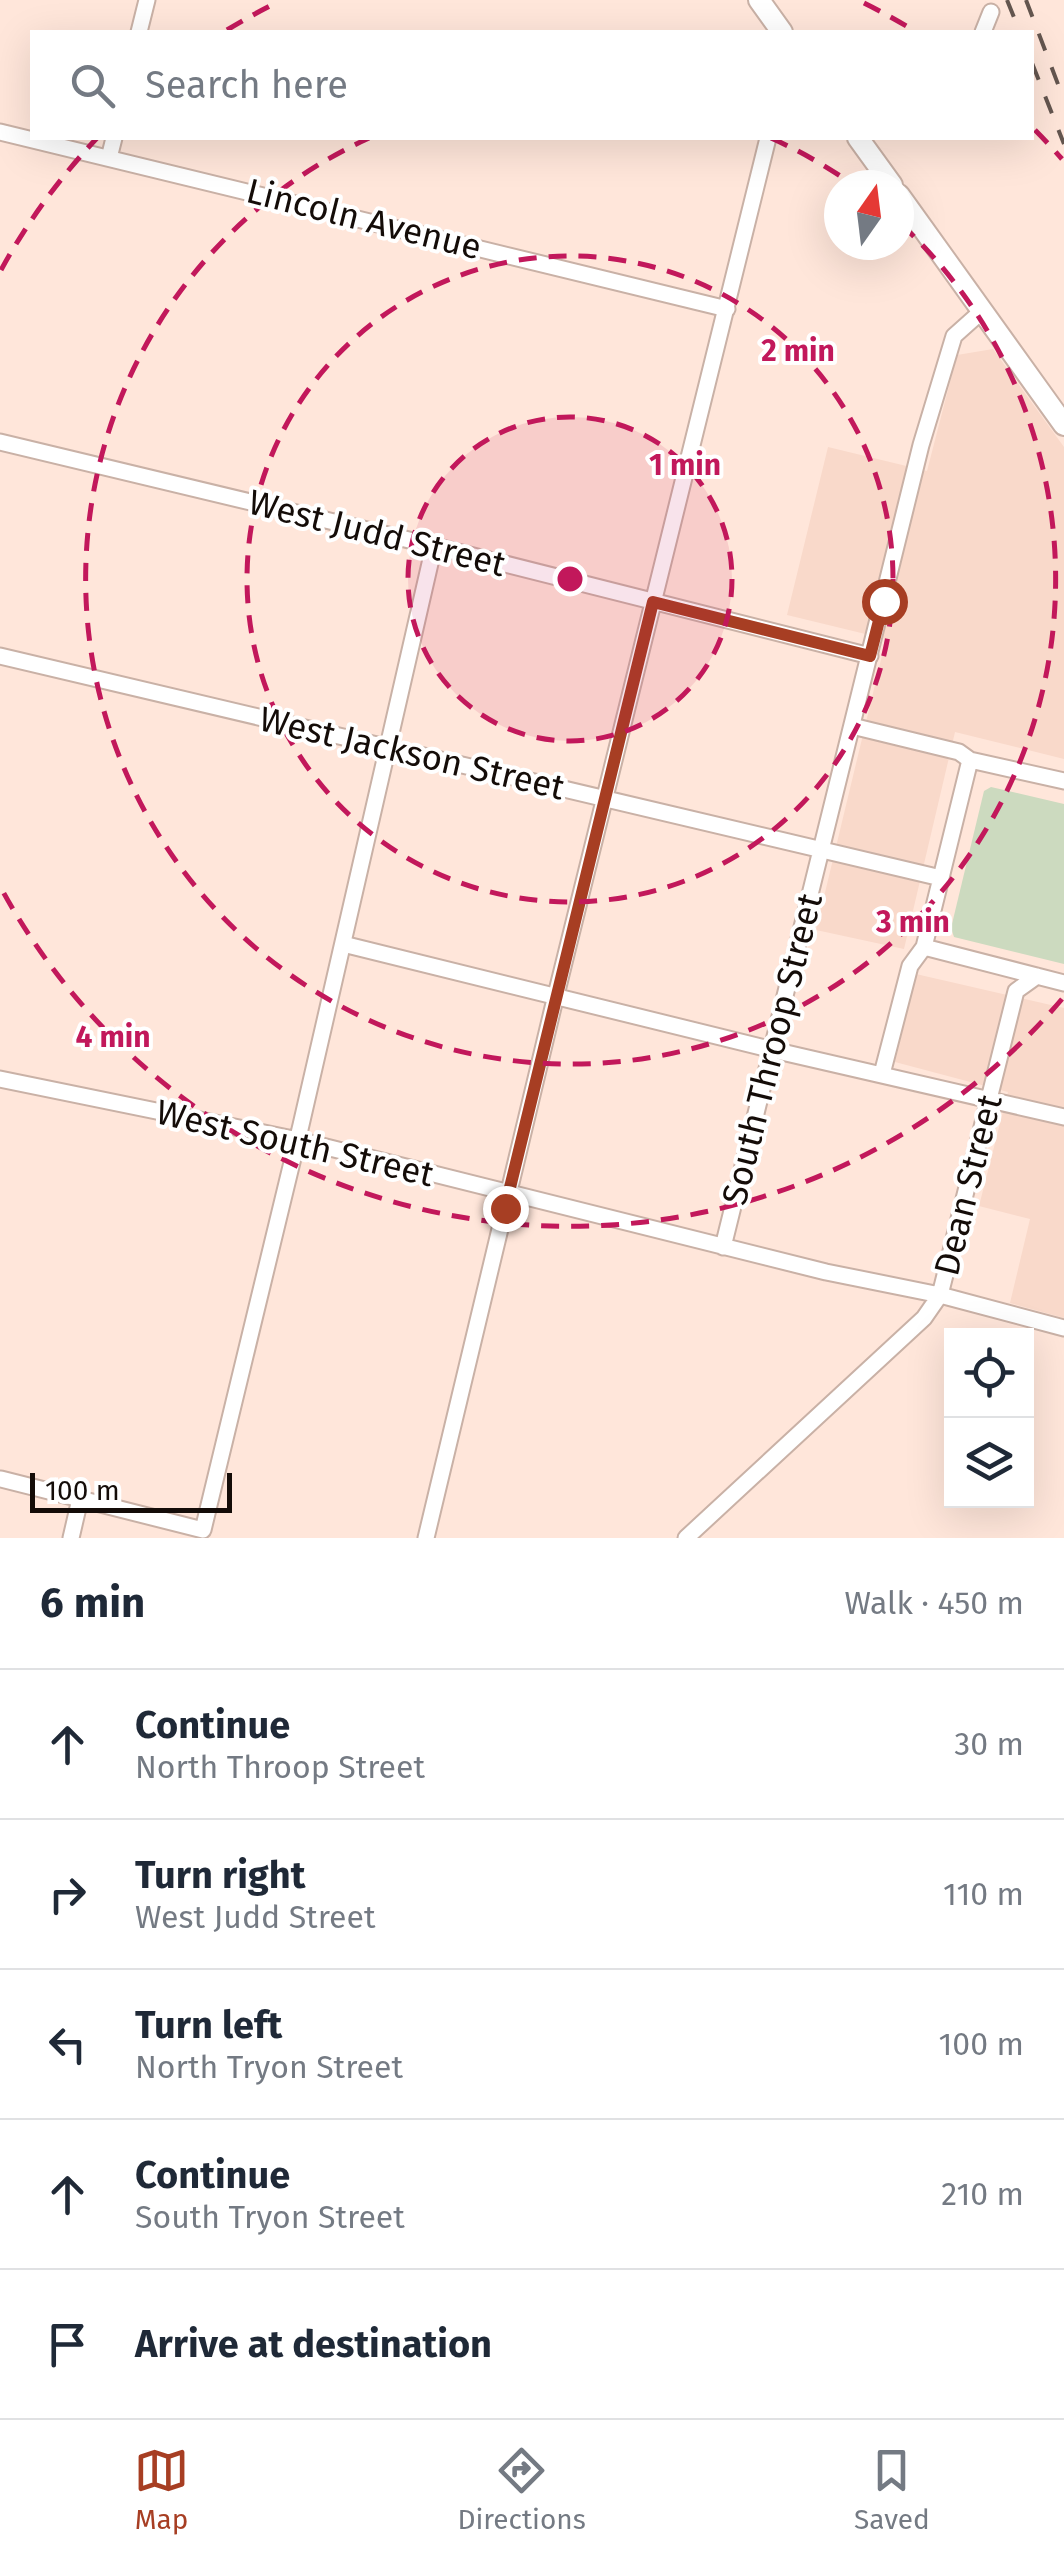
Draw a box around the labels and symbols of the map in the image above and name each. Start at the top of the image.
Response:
street label: Lincoln Avenue [242,170,486,268]
north arrow [824,170,914,260]
text: 2 min [761,333,835,369]
text: 1 min [649,447,721,483]
street label: West Judd Street [244,481,510,585]
centre of rings [552,561,588,597]
route start [862,579,908,625]
street label: West Jackson Street [255,697,569,809]
street label: South Throop Street [713,889,831,1209]
text: 3 min [875,904,950,940]
text: 4 min [75,1019,151,1055]
street label: Dean Street [925,1090,1011,1280]
street label: West South Street [152,1091,438,1195]
route end [483,1186,529,1232]
scale bar [30,1468,232,1512]

